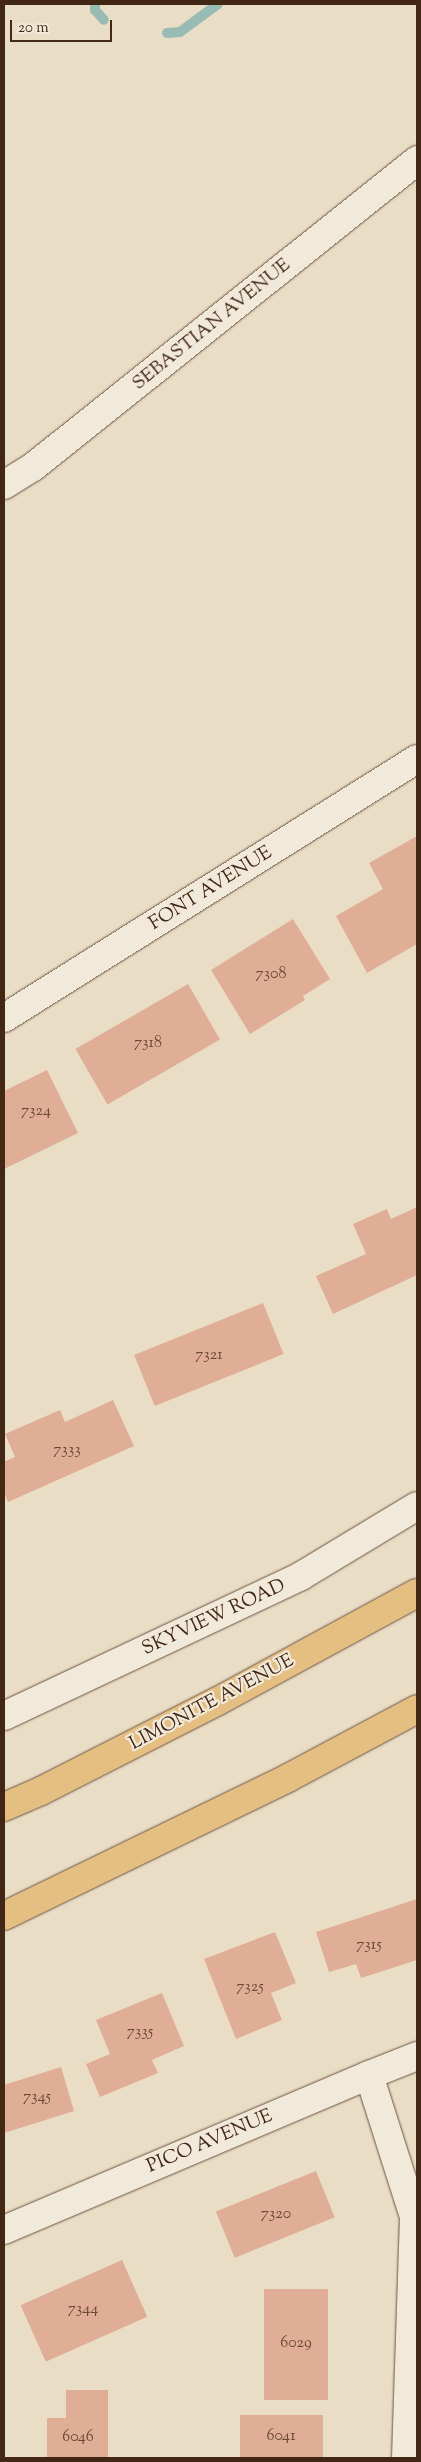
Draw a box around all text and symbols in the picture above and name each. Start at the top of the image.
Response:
scale bar [12,10,115,42]
text: 20 m [18,18,49,39]
street label: SEBASTIAN AVENUE [128,254,296,396]
street label: FONT AVENUE [145,842,277,936]
house number: 7308 [256,965,286,985]
house number: 7318 [134,1034,162,1054]
house number: 7324 [21,1102,51,1122]
house number: 7321 [195,1346,223,1366]
house number: 7333 [53,1441,81,1461]
street label: SKYVIEW ROAD [139,1575,289,1661]
street label: LIMONITE AVENUE [126,1650,298,1756]
house number: 7315 [356,1936,382,1956]
house number: 7325 [236,1978,264,1998]
house number: 7335 [127,2023,153,2043]
house number: 7345 [23,2088,51,2108]
street label: PICO AVENUE [144,2105,276,2179]
house number: 7320 [261,2205,291,2225]
house number: 7344 [68,2300,98,2320]
house number: 6029 [280,2334,312,2354]
house number: 6041 [266,2427,296,2447]
house number: 6046 [62,2428,94,2448]

